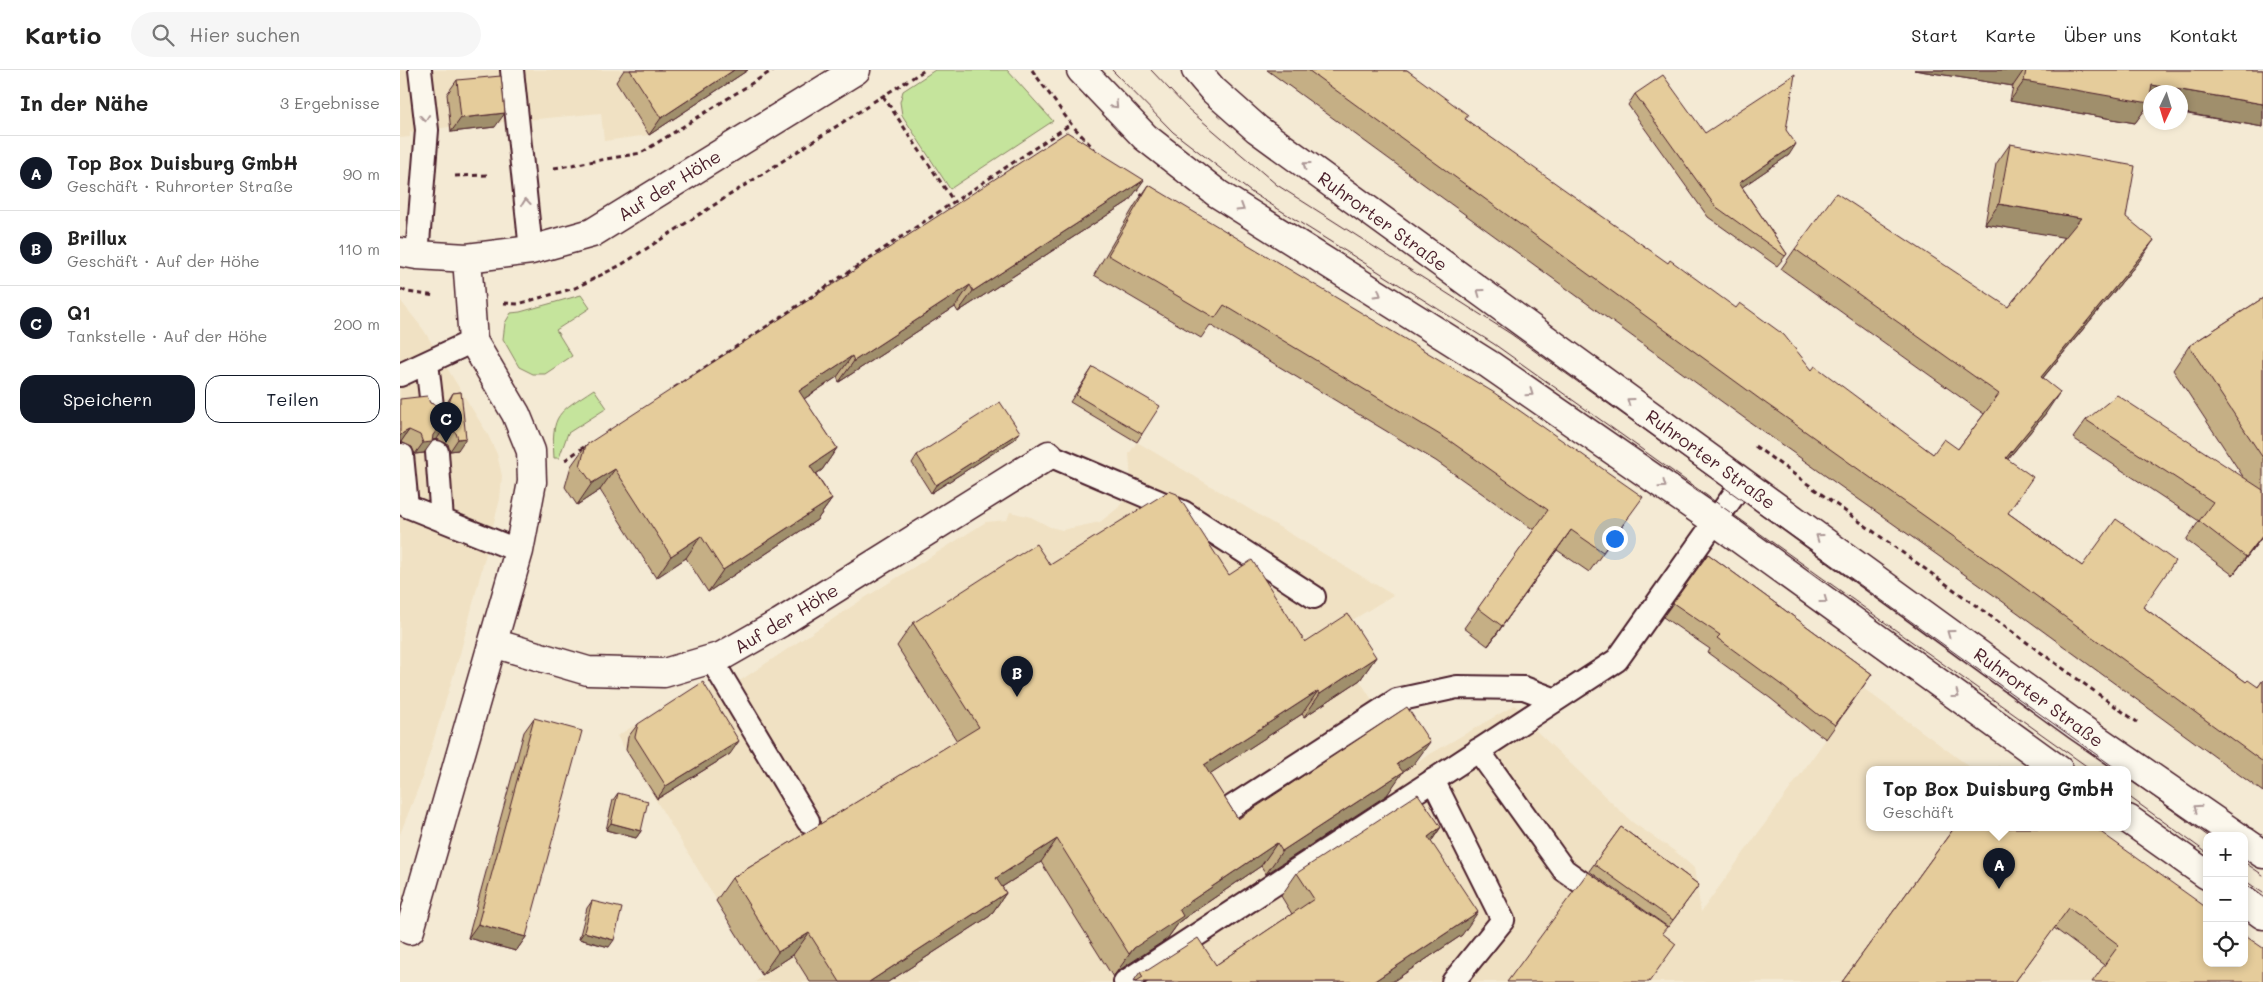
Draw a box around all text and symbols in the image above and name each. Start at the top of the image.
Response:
search box [131,12,481,57]
text: Kartio [25,19,101,50]
icon: search [149,21,177,49]
text: Hier suchen [189,22,300,47]
text: Start [1911,23,1958,47]
text: Karte [1986,23,2036,47]
text: Über uns [2064,23,2142,47]
text: Kontakt [2170,23,2238,47]
north arrow [2143,85,2188,130]
text: In der Nähe [20,89,148,116]
text: 3 Ergebnisse [280,92,380,113]
one-way arrow [1109,100,1118,109]
one-way arrow [420,115,431,123]
street label: Auf der Höhe [613,144,725,226]
text: Top Box Duisburg GmbH [67,150,298,175]
one-way arrow [1302,162,1312,171]
text: A [30,163,42,184]
text: 90 m [343,163,380,184]
street label: Ruhrorter Straße [1313,166,1453,276]
text: Geschäft · Ruhrorter Straße [67,175,293,196]
one-way arrow [521,197,532,205]
one-way arrow [1235,201,1244,211]
text: Brillux [67,225,127,250]
text: B [31,238,41,259]
text: 110 m [338,238,380,259]
text: Geschäft · Auf der Höhe [67,250,260,271]
one-way arrow [1373,288,1382,298]
one-way arrow [1476,289,1486,298]
text: Q1 [67,300,91,325]
text: C [30,313,42,334]
text: 200 m [333,313,380,334]
text: Tankstelle · Auf der Höhe [67,325,267,346]
button: Speichern [20,375,195,423]
button: Teilen [205,375,380,423]
one-way arrow [1524,387,1534,396]
one-way arrow [1626,398,1636,407]
pin: C [430,402,462,443]
street label: Ruhrorter Straße [1641,404,1781,514]
one-way arrow [1658,479,1667,488]
your location [1602,526,1628,552]
one-way arrow [1815,534,1825,543]
street label: Auf der Höhe [730,578,842,658]
one-way arrow [1818,594,1828,603]
one-way arrow [1946,630,1956,639]
street label: Ruhrorter Straße [1969,642,2109,752]
pin: B [1001,656,1033,697]
one-way arrow [1950,690,1959,698]
popup [1866,766,2131,831]
text: Top Box Duisburg GmbH [1883,776,2114,801]
text: Geschäft [1883,801,1954,822]
one-way arrow [2193,805,2202,814]
map controls [2203,832,2248,967]
button: + [2203,832,2248,877]
pin: A [1983,848,2015,889]
button: − [2203,877,2248,922]
button: locate [2203,922,2248,967]

